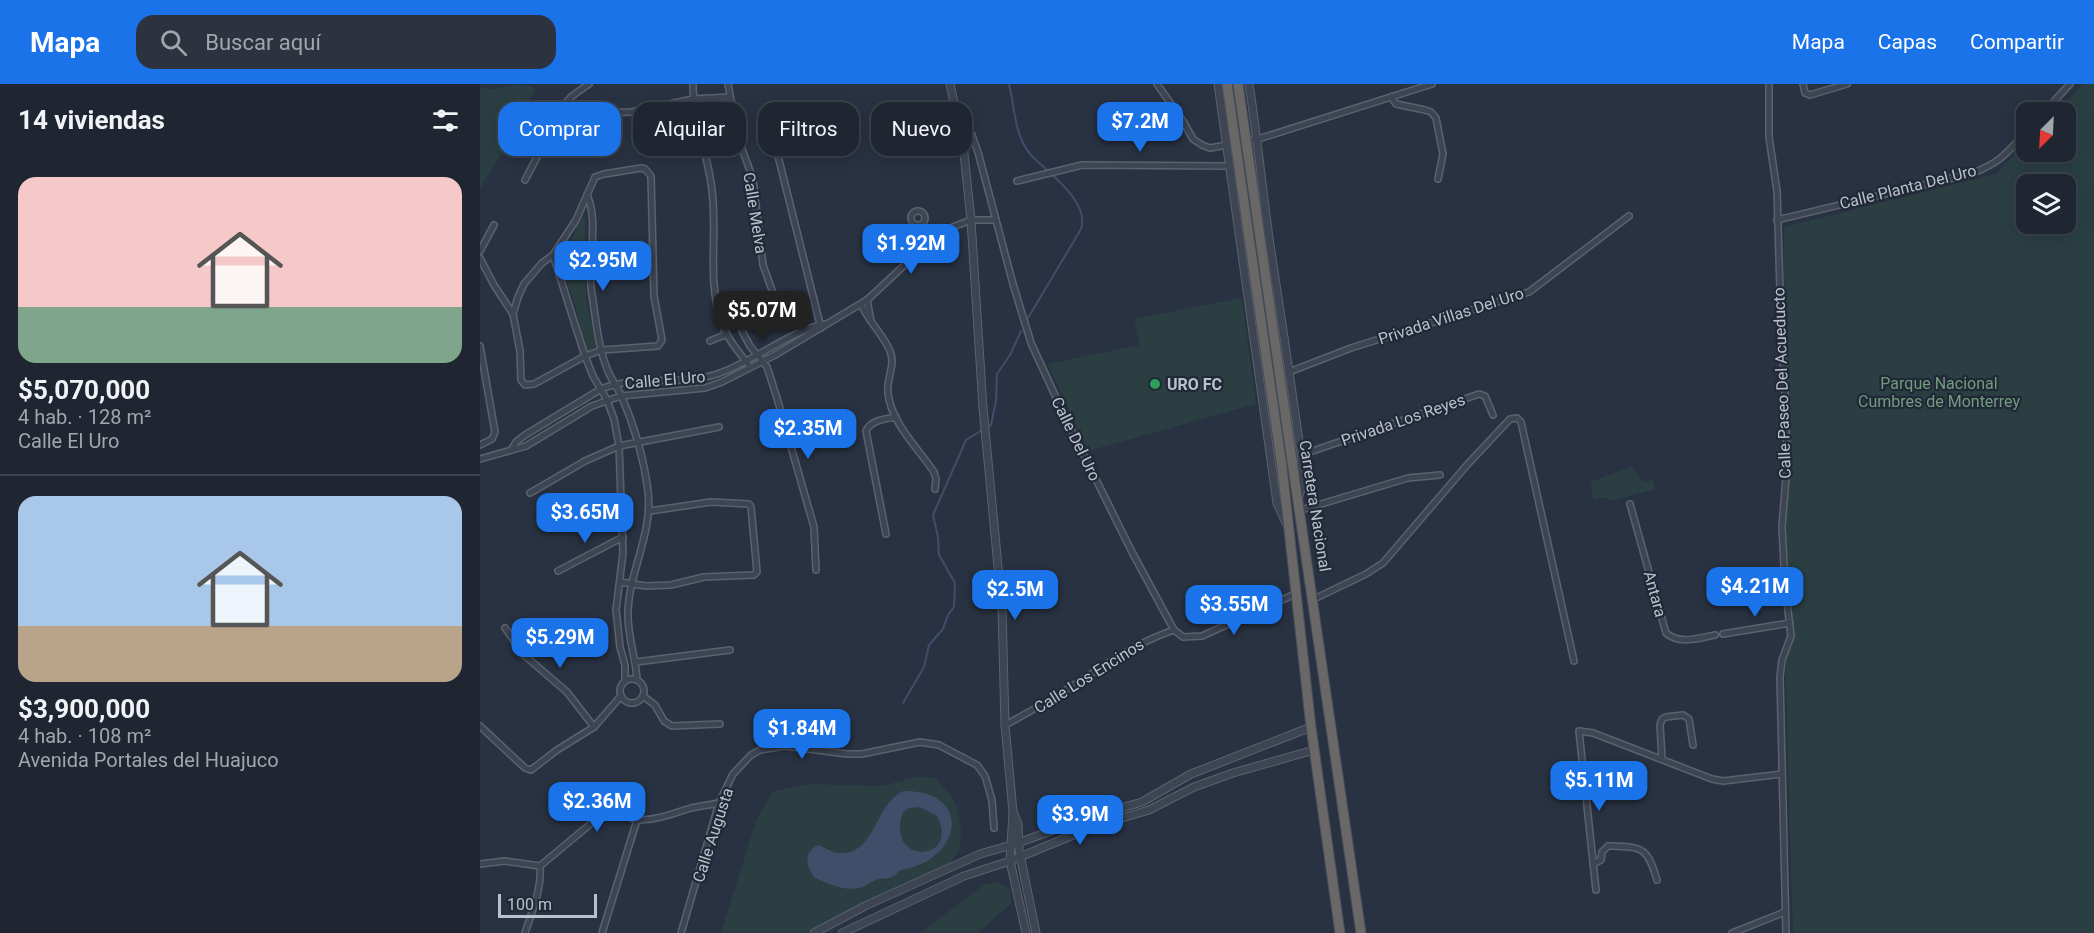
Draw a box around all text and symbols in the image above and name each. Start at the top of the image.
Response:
search box [136,15,556,69]
text: Mapa [30,26,100,59]
icon: search [157,26,190,59]
text: Buscar aquí [205,30,321,55]
text: Mapa [1792,30,1845,54]
text: Capas [1878,30,1937,54]
text: Compartir [1970,30,2064,54]
chip: Comprar [498,102,621,156]
chip: Alquilar [633,102,746,156]
chip: Filtros [758,102,859,156]
chip: Nuevo [871,102,972,156]
pin: $7.2M [1098,102,1182,153]
north arrow [2016,102,2076,162]
map controls [2016,102,2076,234]
icon: filters [429,104,462,137]
text: 14 viviendas [18,105,165,135]
text: $7.2M [1111,109,1169,133]
street label: Calle Planta Del Uro [1838,161,1978,213]
street label: Calle Melva [739,171,771,255]
button: layers [2016,174,2076,234]
icon: home [186,216,294,324]
pin: $1.92M [862,224,960,275]
text: $1.92M [876,231,946,255]
pin: $2.95M [554,241,652,292]
text: $2.95M [568,248,638,272]
street label: Privada Villas Del Uro [1376,284,1526,348]
street label: Calle Paseo Del Acueducto [1769,287,1795,479]
pin: $5.07M [713,291,811,342]
text: $5.07M [727,298,797,322]
street label: Calle El Uro [624,367,706,393]
park label: Parque Nacional Cumbres de Monterrey [1858,374,2020,411]
text: $5,070,000 [18,375,150,405]
place label: URO FC [1167,375,1222,394]
marker: URO FC [1148,377,1162,391]
street label: Privada Los Reyes [1339,390,1467,450]
street label: Calle Del Uro [1048,394,1104,484]
text: 4 hab. · 128 m² [18,405,151,429]
pin: $2.35M [759,409,857,460]
text: $2.35M [773,416,843,440]
text: Calle El Uro [18,429,119,453]
street label: Carretera Nacional [1295,439,1335,573]
pin: $3.65M [536,493,634,544]
text: $3.65M [550,500,620,524]
icon: home [186,535,294,643]
pin: $4.21M [1706,567,1804,618]
street label: Antara [1640,569,1670,619]
pin: $2.5M [973,570,1057,621]
text: $4.21M [1720,574,1790,598]
text: $2.5M [986,577,1044,601]
pin: $3.55M [1185,585,1283,636]
text: $3.55M [1199,592,1269,616]
pin: $5.29M [511,618,609,669]
text: $5.29M [525,625,595,649]
street label: Calle Los Encinos [1031,635,1147,717]
text: $3,900,000 [18,694,150,724]
pin: $1.84M [753,709,851,760]
text: $1.84M [767,716,837,740]
text: 4 hab. · 108 m² [18,724,151,748]
text: Avenida Portales del Huajuco [18,748,279,772]
pin: $5.11M [1550,761,1648,812]
text: $5.11M [1564,768,1634,792]
pin: $2.36M [548,782,646,833]
street label: Calle Augusta [689,785,737,885]
text: $2.36M [562,789,632,813]
pin: $3.9M [1038,795,1122,846]
text: $3.9M [1051,802,1109,826]
scale bar [498,891,597,918]
text: 100 m [507,895,552,914]

